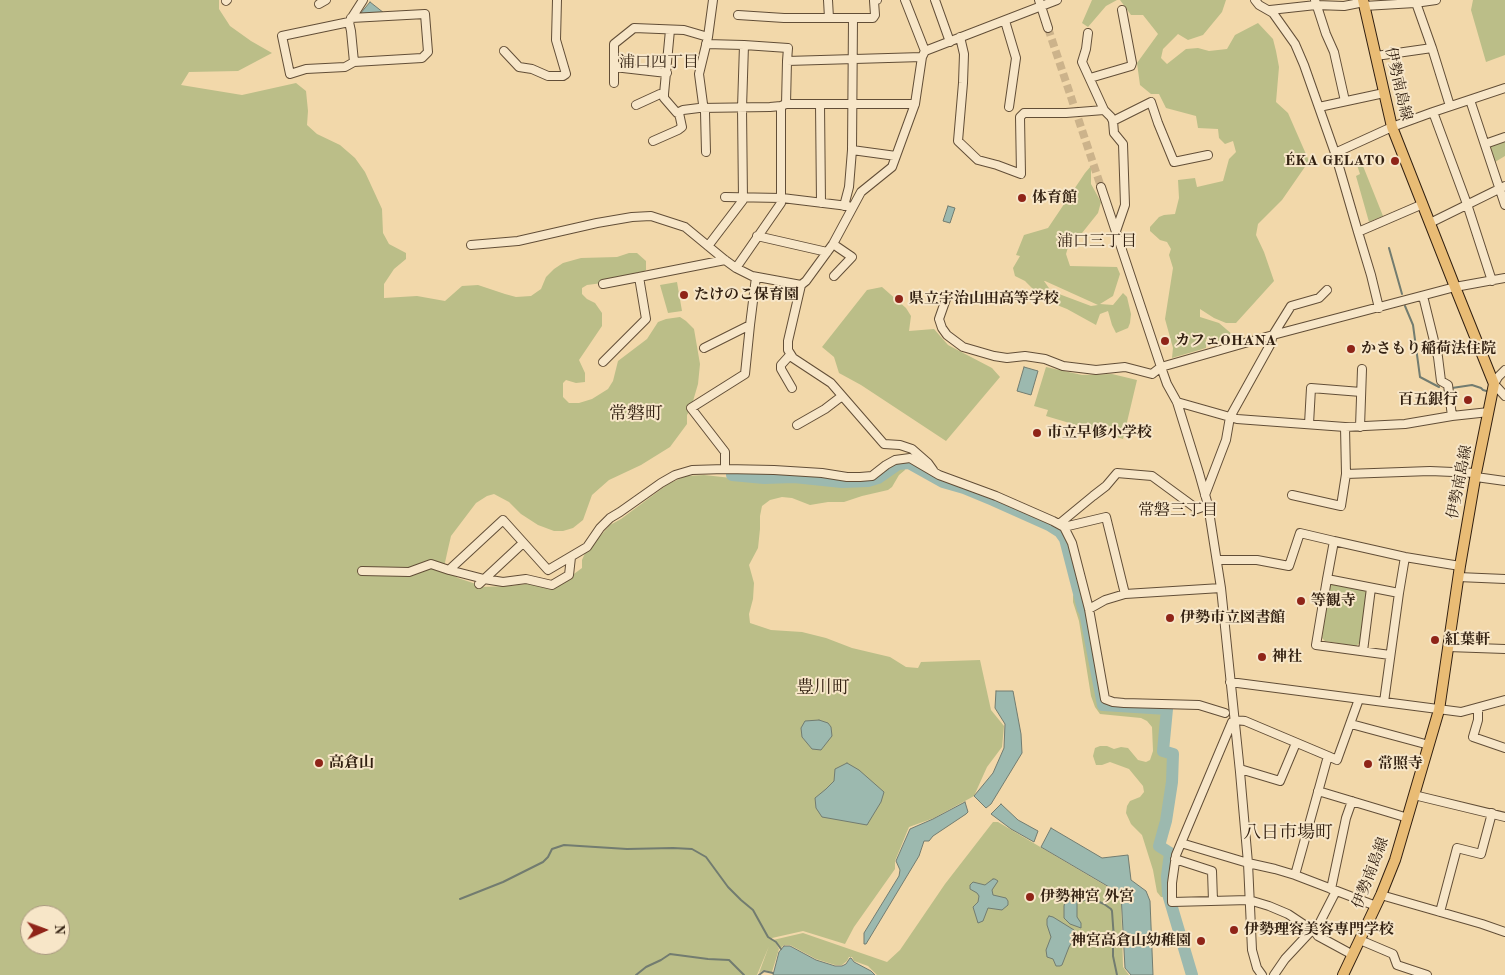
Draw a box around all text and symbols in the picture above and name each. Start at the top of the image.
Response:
street label: 伊勢南島線 [1381,45,1415,123]
district label: 浦口四丁目 [619,53,699,73]
place label: ÉKA GELATO [1285,152,1385,170]
marker: ÉKA GELATO [1389,155,1401,167]
place label: 体育館 [1032,189,1077,207]
marker: 体育館 [1016,192,1028,204]
district label: 浦口三丁目 [1057,232,1137,252]
place label: たけのこ保育園 [694,286,799,304]
marker: たけのこ保育園 [678,289,690,301]
place label: 県立宇治山田高等学校 [909,290,1059,308]
marker: 県立宇治山田高等学校 [893,293,905,305]
place label: カフェOHANA [1175,332,1276,350]
marker: カフェOHANA [1159,335,1171,347]
place label: かさもり稲荷法住院 [1361,340,1496,358]
marker: かさもり稲荷法住院 [1345,343,1357,355]
place label: 百五銀行 [1398,391,1458,409]
marker: 百五銀行 [1462,394,1474,406]
district label: 常磐町 [609,403,663,425]
place label: 市立早修小学校 [1047,424,1152,442]
marker: 市立早修小学校 [1031,427,1043,439]
street label: 伊勢南島線 [1444,443,1476,521]
district label: 常磐三丁目 [1138,501,1218,521]
place label: 等観寺 [1311,592,1356,610]
marker: 等観寺 [1295,595,1307,607]
place label: 伊勢市立図書館 [1180,609,1285,627]
marker: 伊勢市立図書館 [1164,612,1176,624]
place label: 紅葉軒 [1445,631,1490,649]
marker: 紅葉軒 [1429,634,1441,646]
place label: 神社 [1272,648,1302,666]
marker: 神社 [1256,651,1268,663]
district label: 豊川町 [796,677,850,699]
place label: 高倉山 [329,754,374,772]
place label: 常照寺 [1378,755,1423,773]
marker: 高倉山 [313,757,325,769]
marker: 常照寺 [1362,758,1374,770]
district label: 八日市場町 [1243,822,1333,844]
street label: 伊勢南島線 [1349,835,1393,911]
place label: 伊勢神宮 外宮 [1040,888,1134,906]
marker: 伊勢神宮 外宮 [1024,891,1036,903]
north arrow [20,905,70,955]
place label: 伊勢理容美容専門学校 [1244,921,1394,939]
text: N [52,924,66,935]
marker: 伊勢理容美容専門学校 [1228,924,1240,936]
place label: 神宮高倉山幼稚園 [1071,932,1191,950]
marker: 神宮高倉山幼稚園 [1195,935,1207,947]

